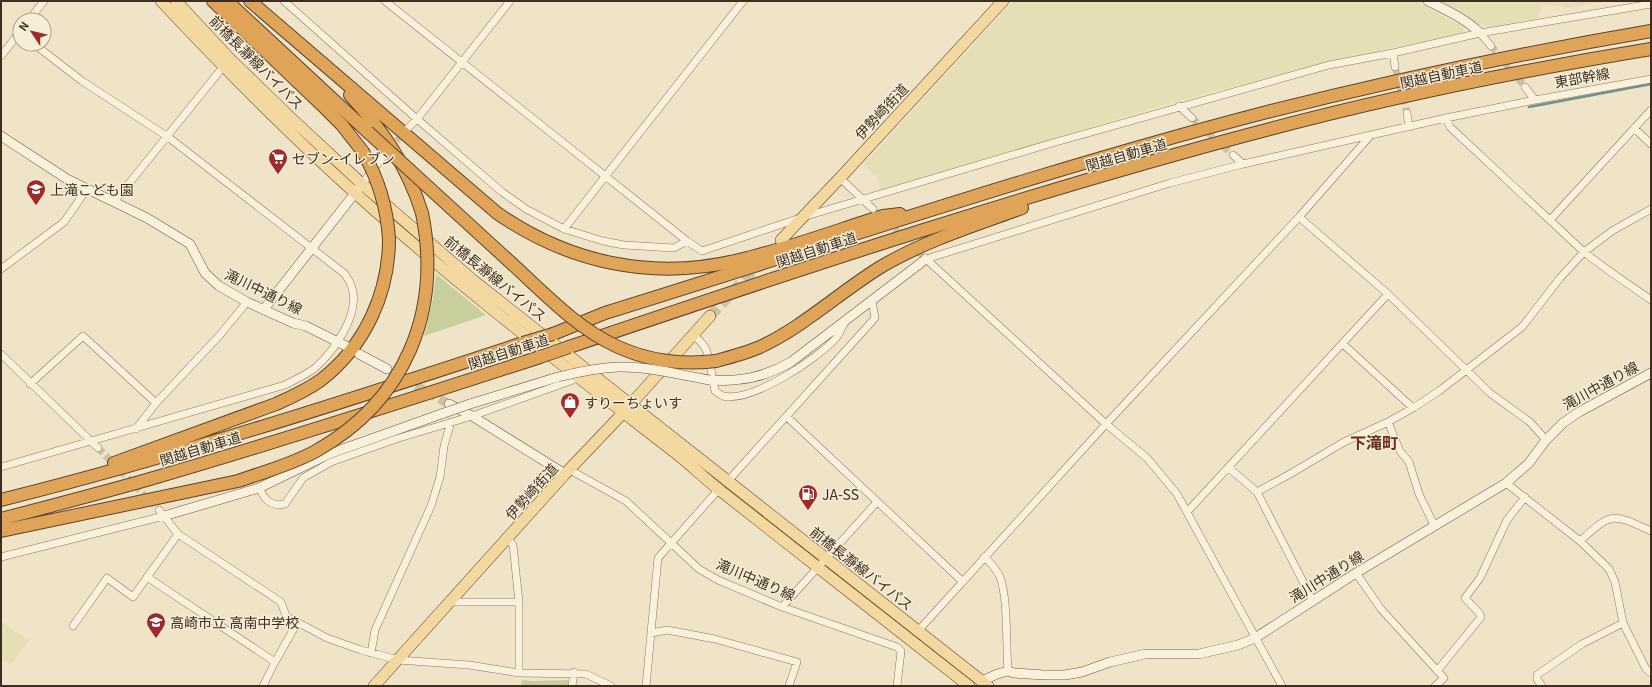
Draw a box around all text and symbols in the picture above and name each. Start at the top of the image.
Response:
street label: 前橋長瀞線バイパス [205,10,309,114]
north arrow [12,12,52,52]
text: N [14,18,32,34]
street label: 関越自動車道 [1398,55,1484,93]
street label: 東部幹線 [1553,62,1611,92]
street label: 伊勢崎街道 [850,79,912,143]
street label: 関越自動車道 [1083,133,1169,175]
supermarket icon: セブン-イレブン [267,147,289,175]
place label: セブン-イレブン [292,148,395,168]
school or university icon: 上滝こども園 [25,178,47,206]
place label: 上滝こども園 [50,179,134,199]
street label: 関越自動車道 [773,227,859,271]
street label: 前橋長瀞線バイパス [441,231,551,325]
street label: 滝川中通り線 [222,264,306,318]
street label: 関越自動車道 [465,329,551,373]
street label: 滝川中通り線 [1558,356,1642,414]
shop icon: すりーちょいす [559,391,581,419]
place label: すりーちょいす [584,392,682,412]
street label: 関越自動車道 [157,426,243,470]
district label: 下滝町 [1350,430,1398,454]
street label: 伊勢崎街道 [500,458,562,524]
fuel station icon: JA-SS [797,483,819,511]
place label: JA-SS [822,484,859,504]
street label: 前橋長瀞線バイパス [806,521,918,615]
street label: 滝川中通り線 [1285,545,1367,607]
street label: 滝川中通り線 [713,553,799,605]
school or university icon: 高崎市立 高南中学校 [145,611,167,639]
place label: 高崎市立 高南中学校 [170,612,299,632]

